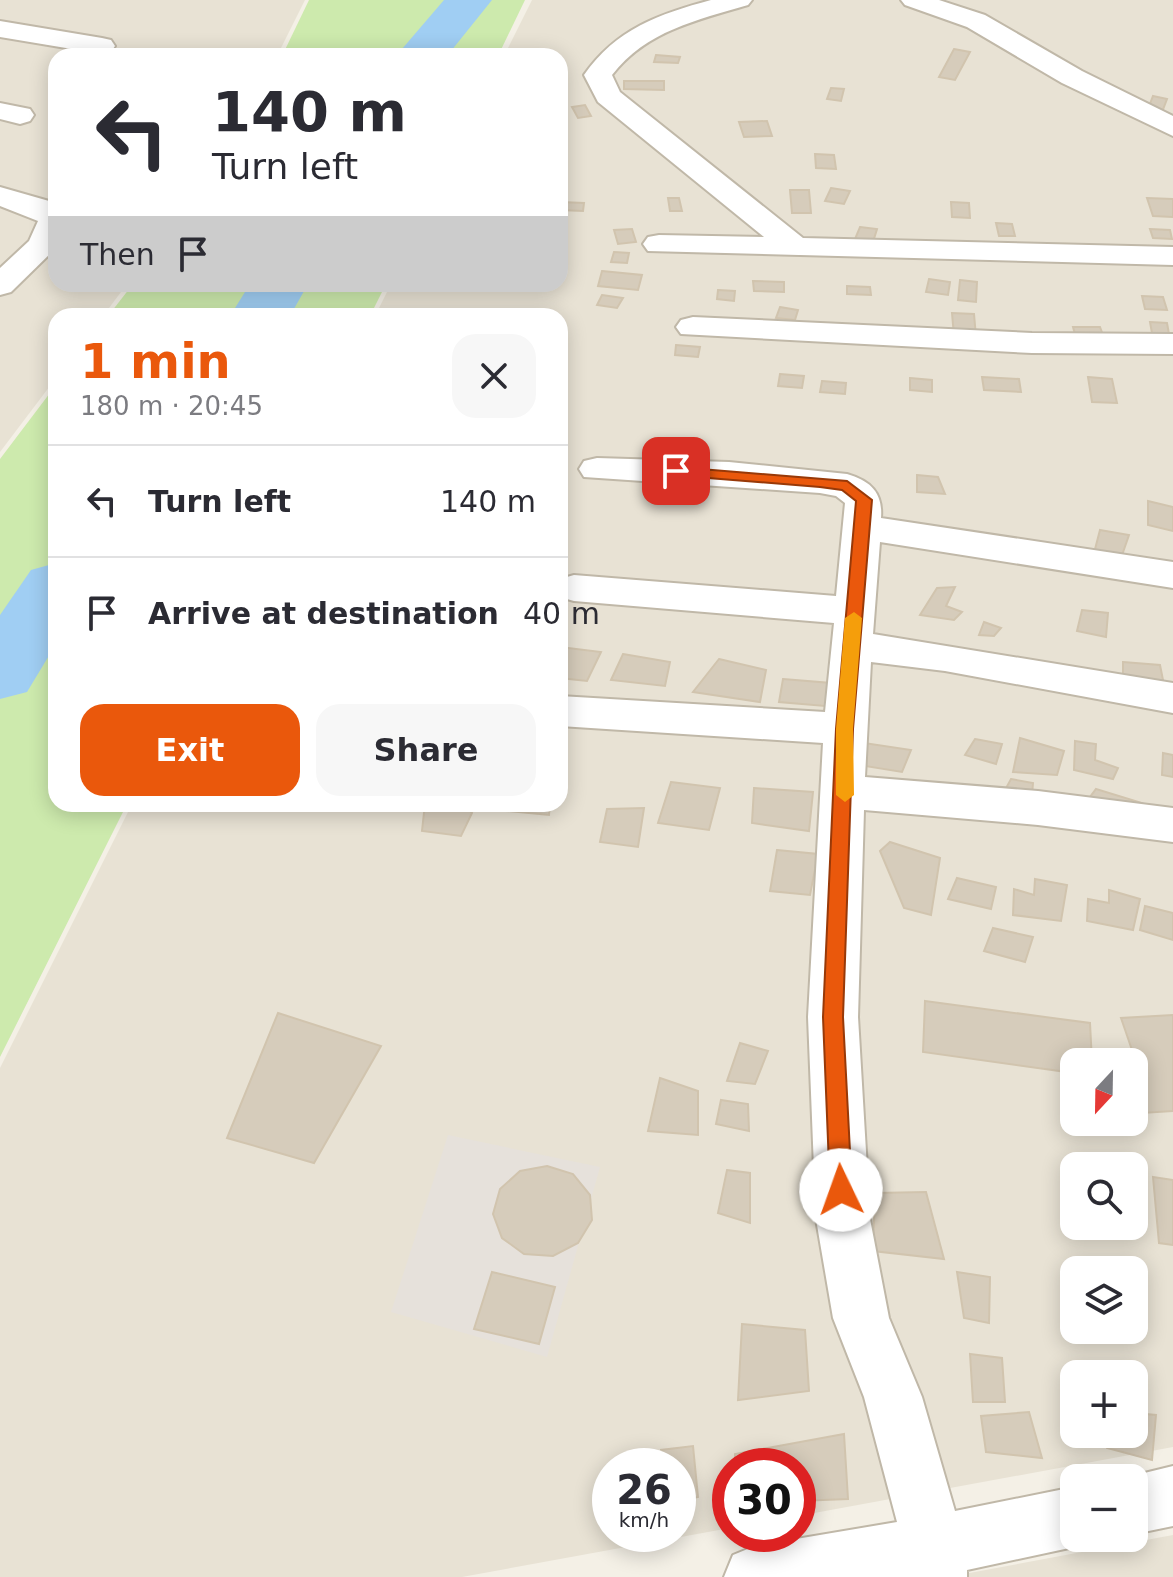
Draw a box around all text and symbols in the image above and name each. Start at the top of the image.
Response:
text: 140 m [212,79,407,144]
icon: left [80,80,184,184]
text: Turn left [212,146,358,187]
icon: arrive [171,232,215,276]
text: Then [80,237,155,272]
text: 1 min [80,333,231,389]
button: close [452,334,536,418]
text: 180 m · 20:45 [80,391,263,421]
pin [642,437,710,505]
icon: arrive [654,449,698,493]
icon: left [80,479,124,523]
text: Turn left [148,484,291,519]
text: 140 m [440,484,536,519]
icon: arrive [80,591,124,635]
text: Arrive at destination [148,596,499,631]
text: 40 m [523,596,600,631]
button: Exit [80,704,300,796]
button: Share [316,704,536,796]
north arrow [1060,1048,1148,1136]
map controls [1060,1048,1148,1552]
position arrow [799,1148,883,1232]
button: search [1060,1152,1148,1240]
button: layers [1060,1256,1148,1344]
button: + [1060,1360,1148,1448]
speed limit sign: 30 [712,1448,816,1552]
button: − [1060,1464,1148,1552]
text: 26 [616,1467,672,1513]
text: km/h [619,1508,669,1532]

